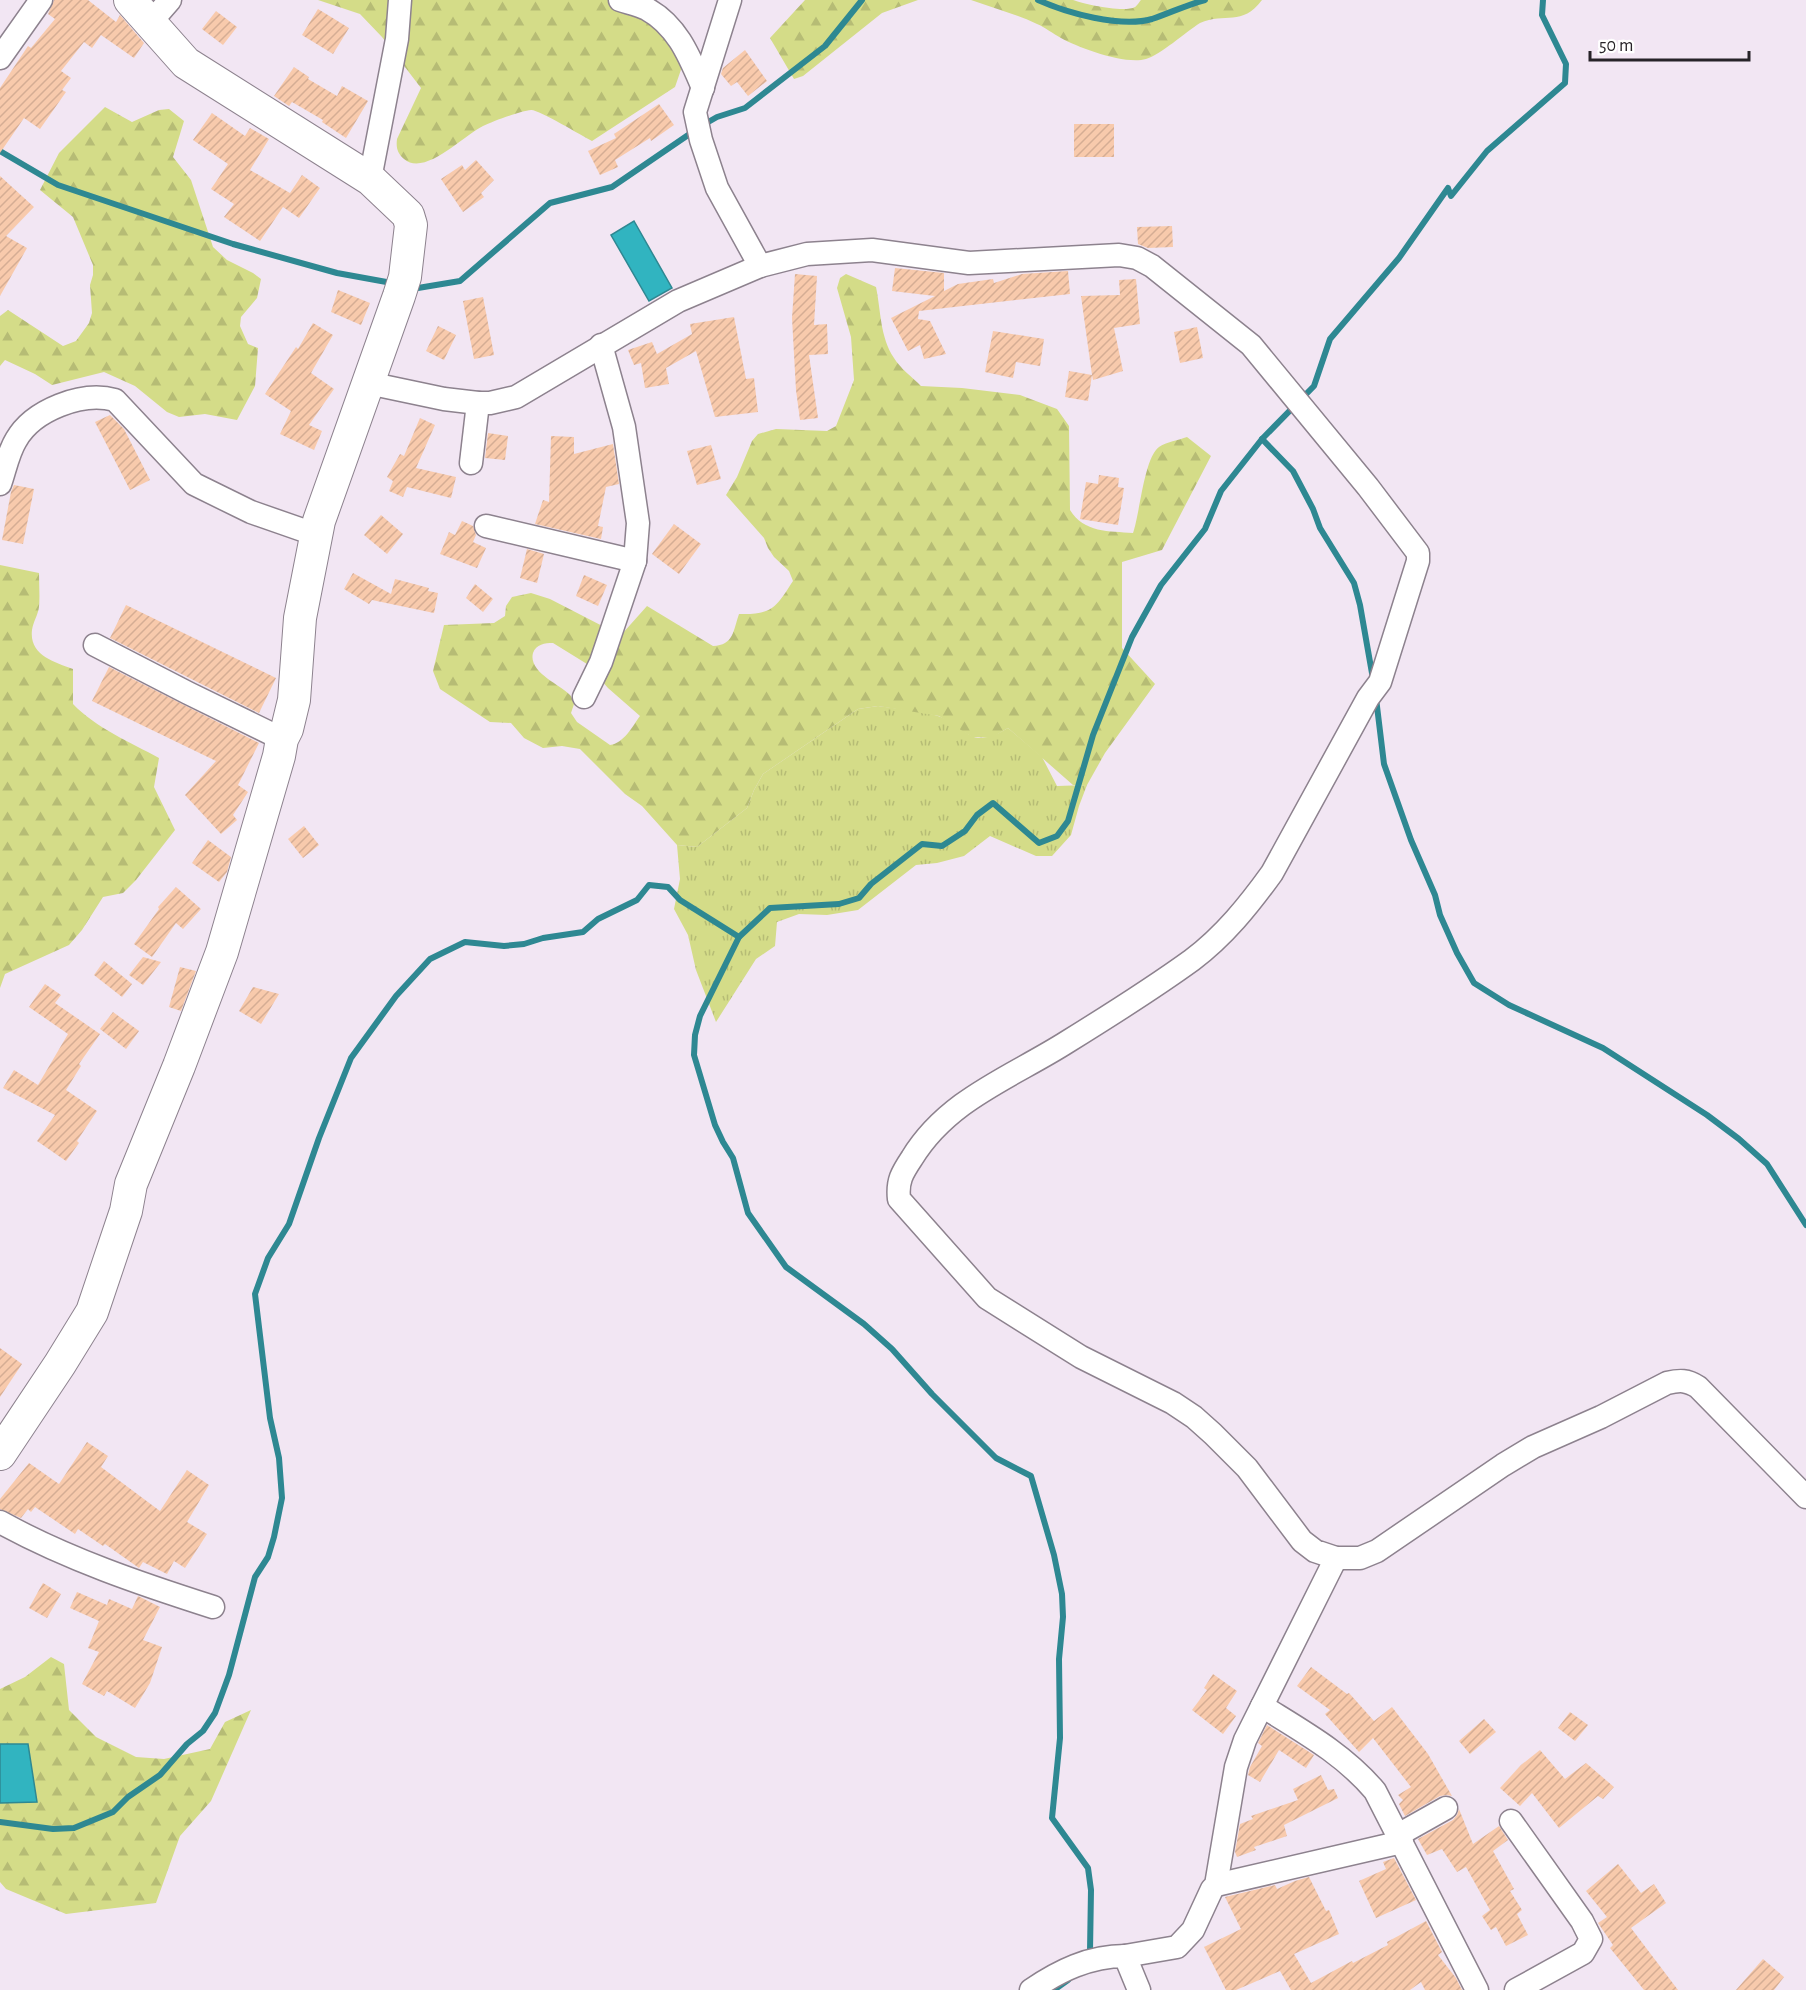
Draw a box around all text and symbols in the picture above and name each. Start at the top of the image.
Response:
scale bar [1590,24,1749,62]
text: 50 m [1599,37,1633,55]

